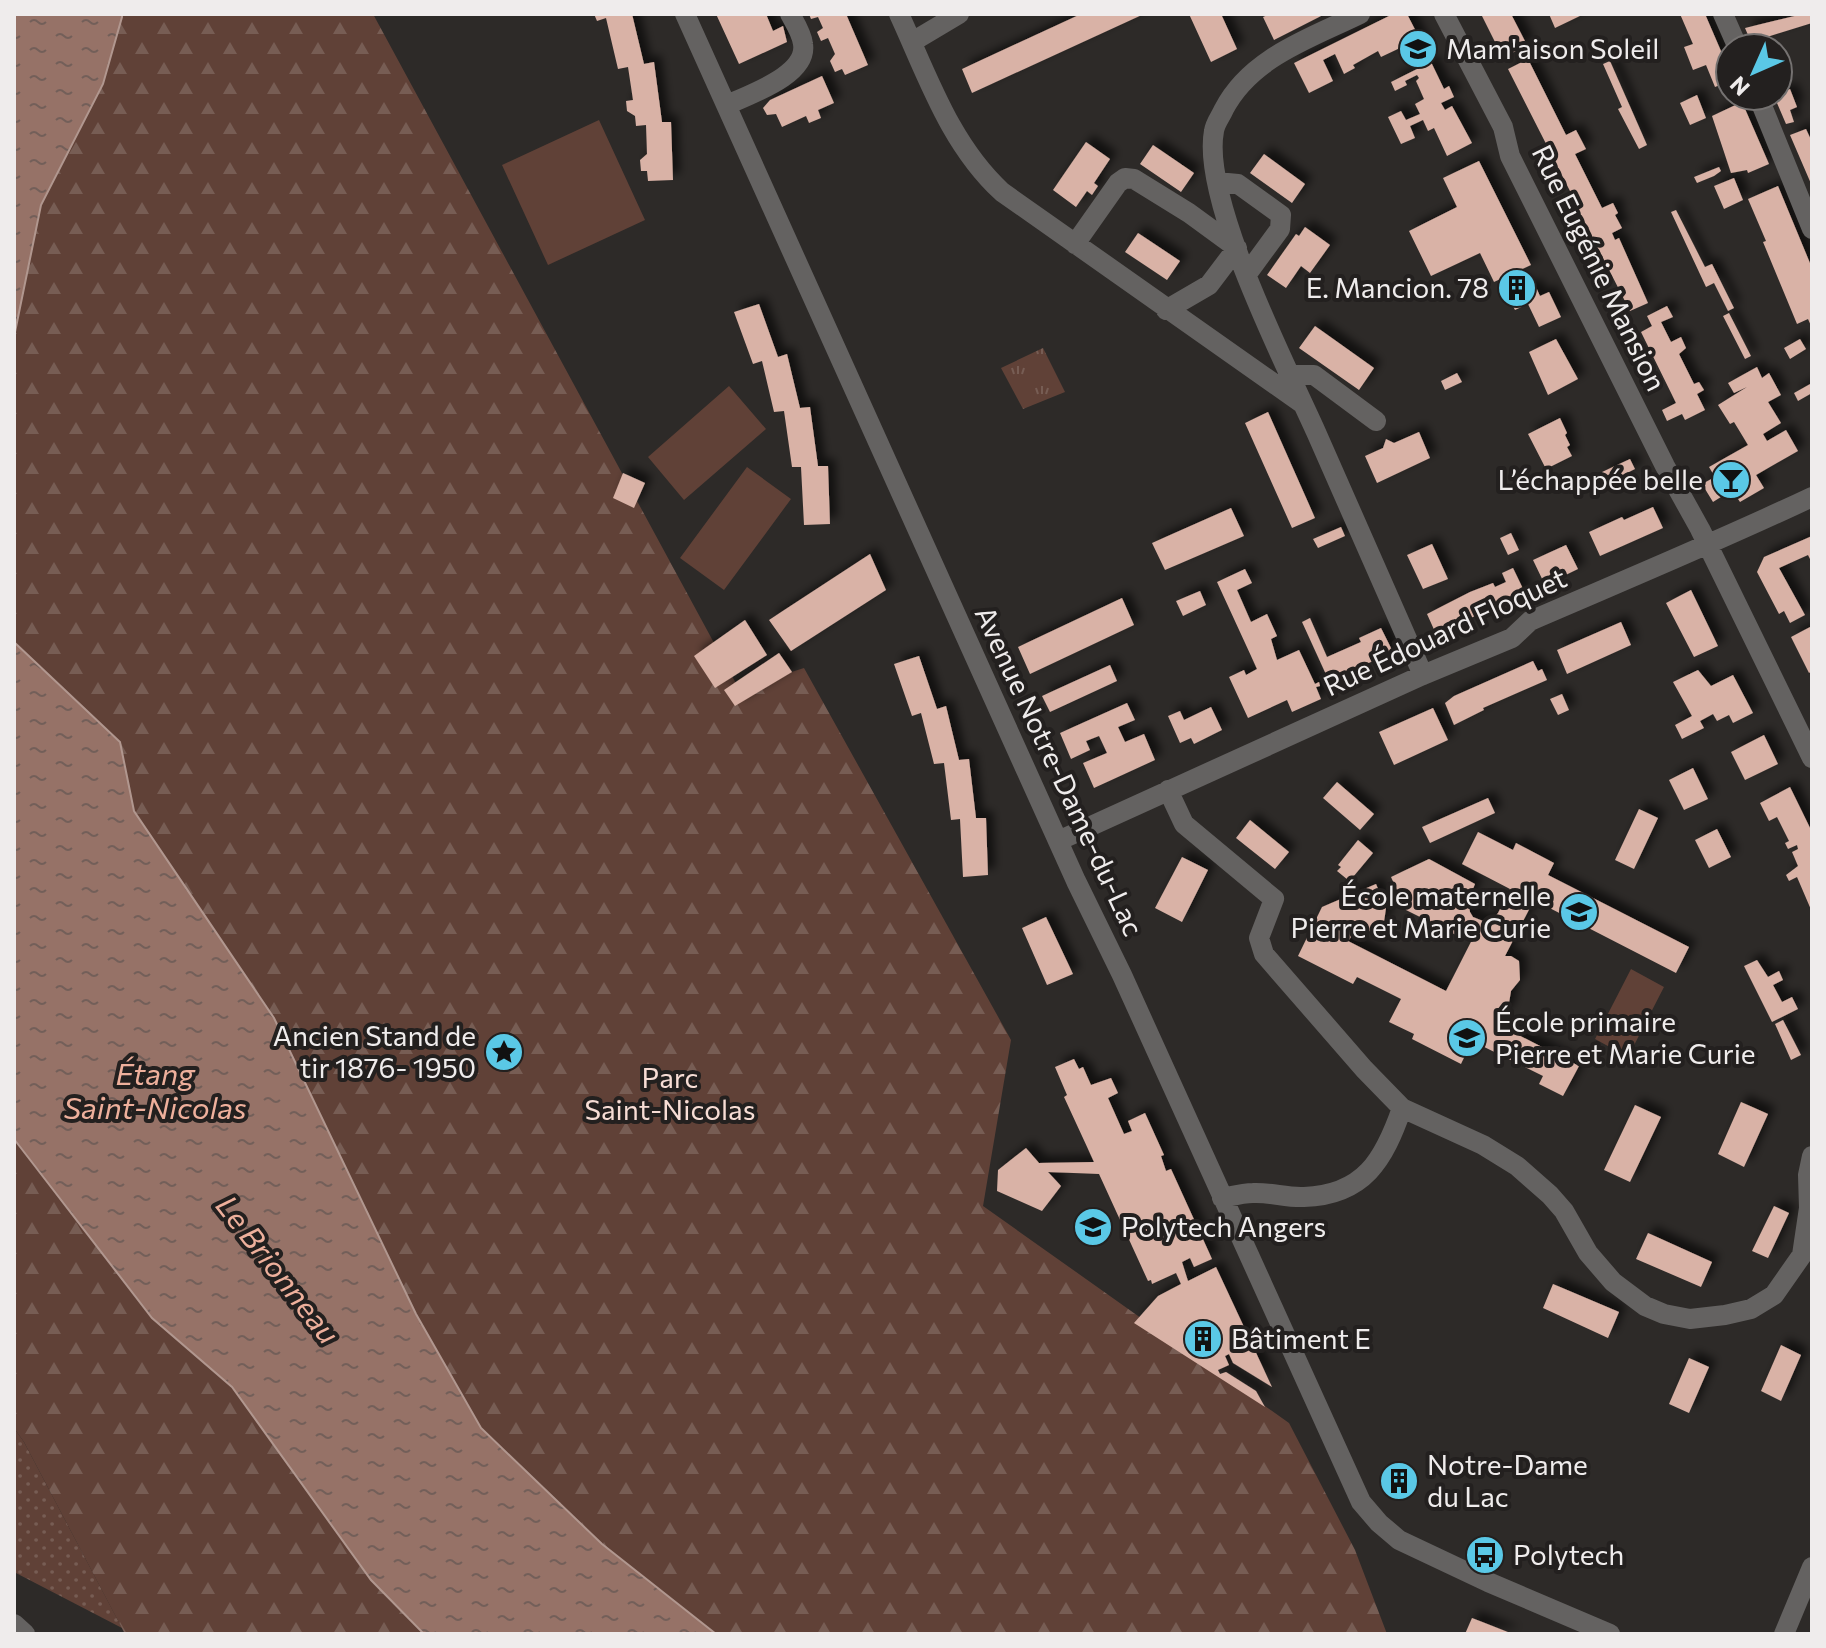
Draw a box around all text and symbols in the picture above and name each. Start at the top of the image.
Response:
school or university icon: Mam'aison Soleil [1397,28,1439,70]
place label: Mam'aison Soleil [1446,31,1659,65]
north arrow [1714,32,1794,112]
text: N [1724,71,1755,102]
street label: Rue Eugénie Mansion [1526,139,1674,396]
building icon: E. Mancion. 78 [1496,267,1538,309]
place label: E. Mancion. 78 [1306,270,1489,304]
bar icon: L’échappée belle [1710,459,1752,501]
place label: L’échappée belle [1497,462,1703,496]
street label: Rue Édouard Floquet [1318,560,1572,702]
street label: Avenue Notre-Dame-du-Lac [969,600,1151,941]
place label: École maternelle Pierre et Marie Curie [1290,878,1551,944]
school or university icon: École maternelle Pierre et Marie Curie [1558,891,1600,933]
place label: École primaire Pierre et Marie Curie [1495,1004,1756,1070]
school or university icon: École primaire Pierre et Marie Curie [1446,1017,1488,1059]
place label: Ancien Stand de tir 1876- 1950 [273,1018,476,1084]
place icon: Ancien Stand de tir 1876- 1950 [483,1031,525,1073]
water label: Étang Saint-Nicolas [63,1054,247,1125]
park label: Parc Saint-Nicolas [585,1060,756,1126]
water label: Le Brionneau [209,1187,349,1350]
school or university icon: Polytech Angers [1072,1206,1114,1248]
place label: Polytech Angers [1121,1209,1326,1243]
building icon: Bâtiment E [1182,1318,1224,1360]
place label: Bâtiment E [1231,1321,1371,1355]
place label: Notre-Dame du Lac [1427,1447,1588,1513]
building icon: Notre-Dame du Lac [1378,1460,1420,1502]
bus stop icon: Polytech [1464,1534,1506,1576]
place label: Polytech [1513,1537,1624,1571]

